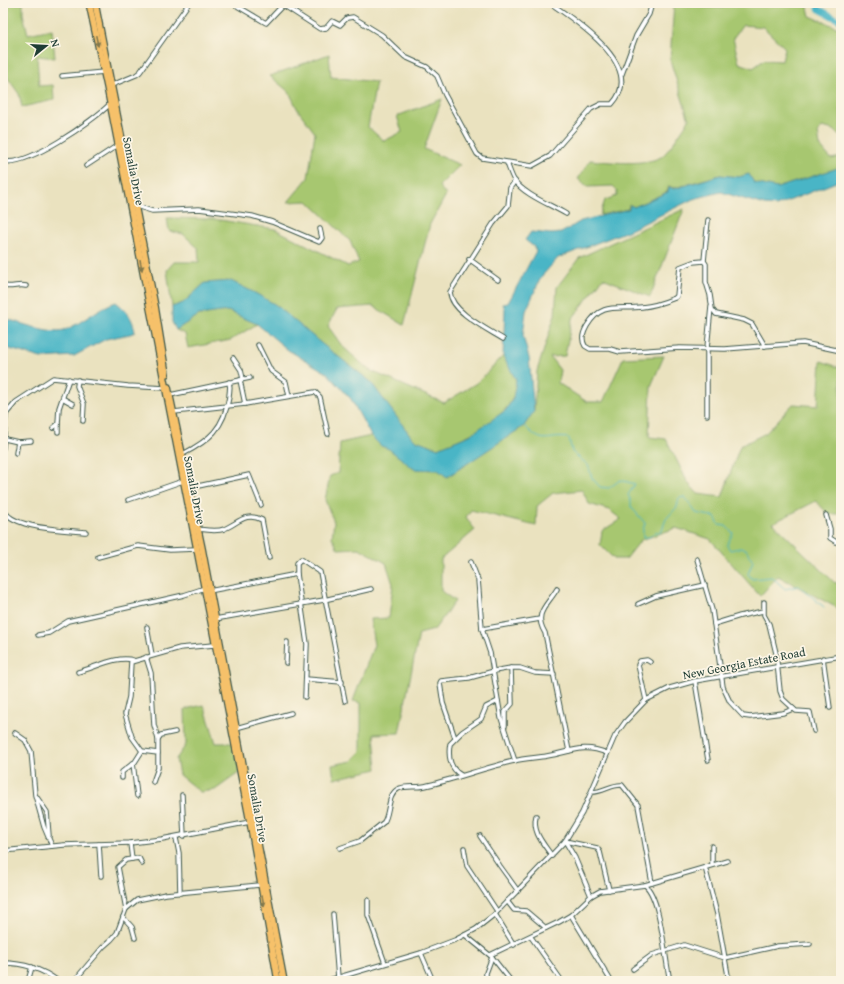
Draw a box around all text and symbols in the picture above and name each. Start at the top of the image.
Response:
north arrow [26,26,66,66]
one-way arrow [94,35,100,47]
text: N [47,37,64,49]
street label: Somalia Drive [119,135,149,207]
one-way arrow [138,259,144,271]
street label: Somalia Drive [180,454,210,526]
street label: New Georgia Estate Road [681,643,807,683]
street label: Somalia Drive [244,772,272,844]
one-way arrow [260,895,266,907]

